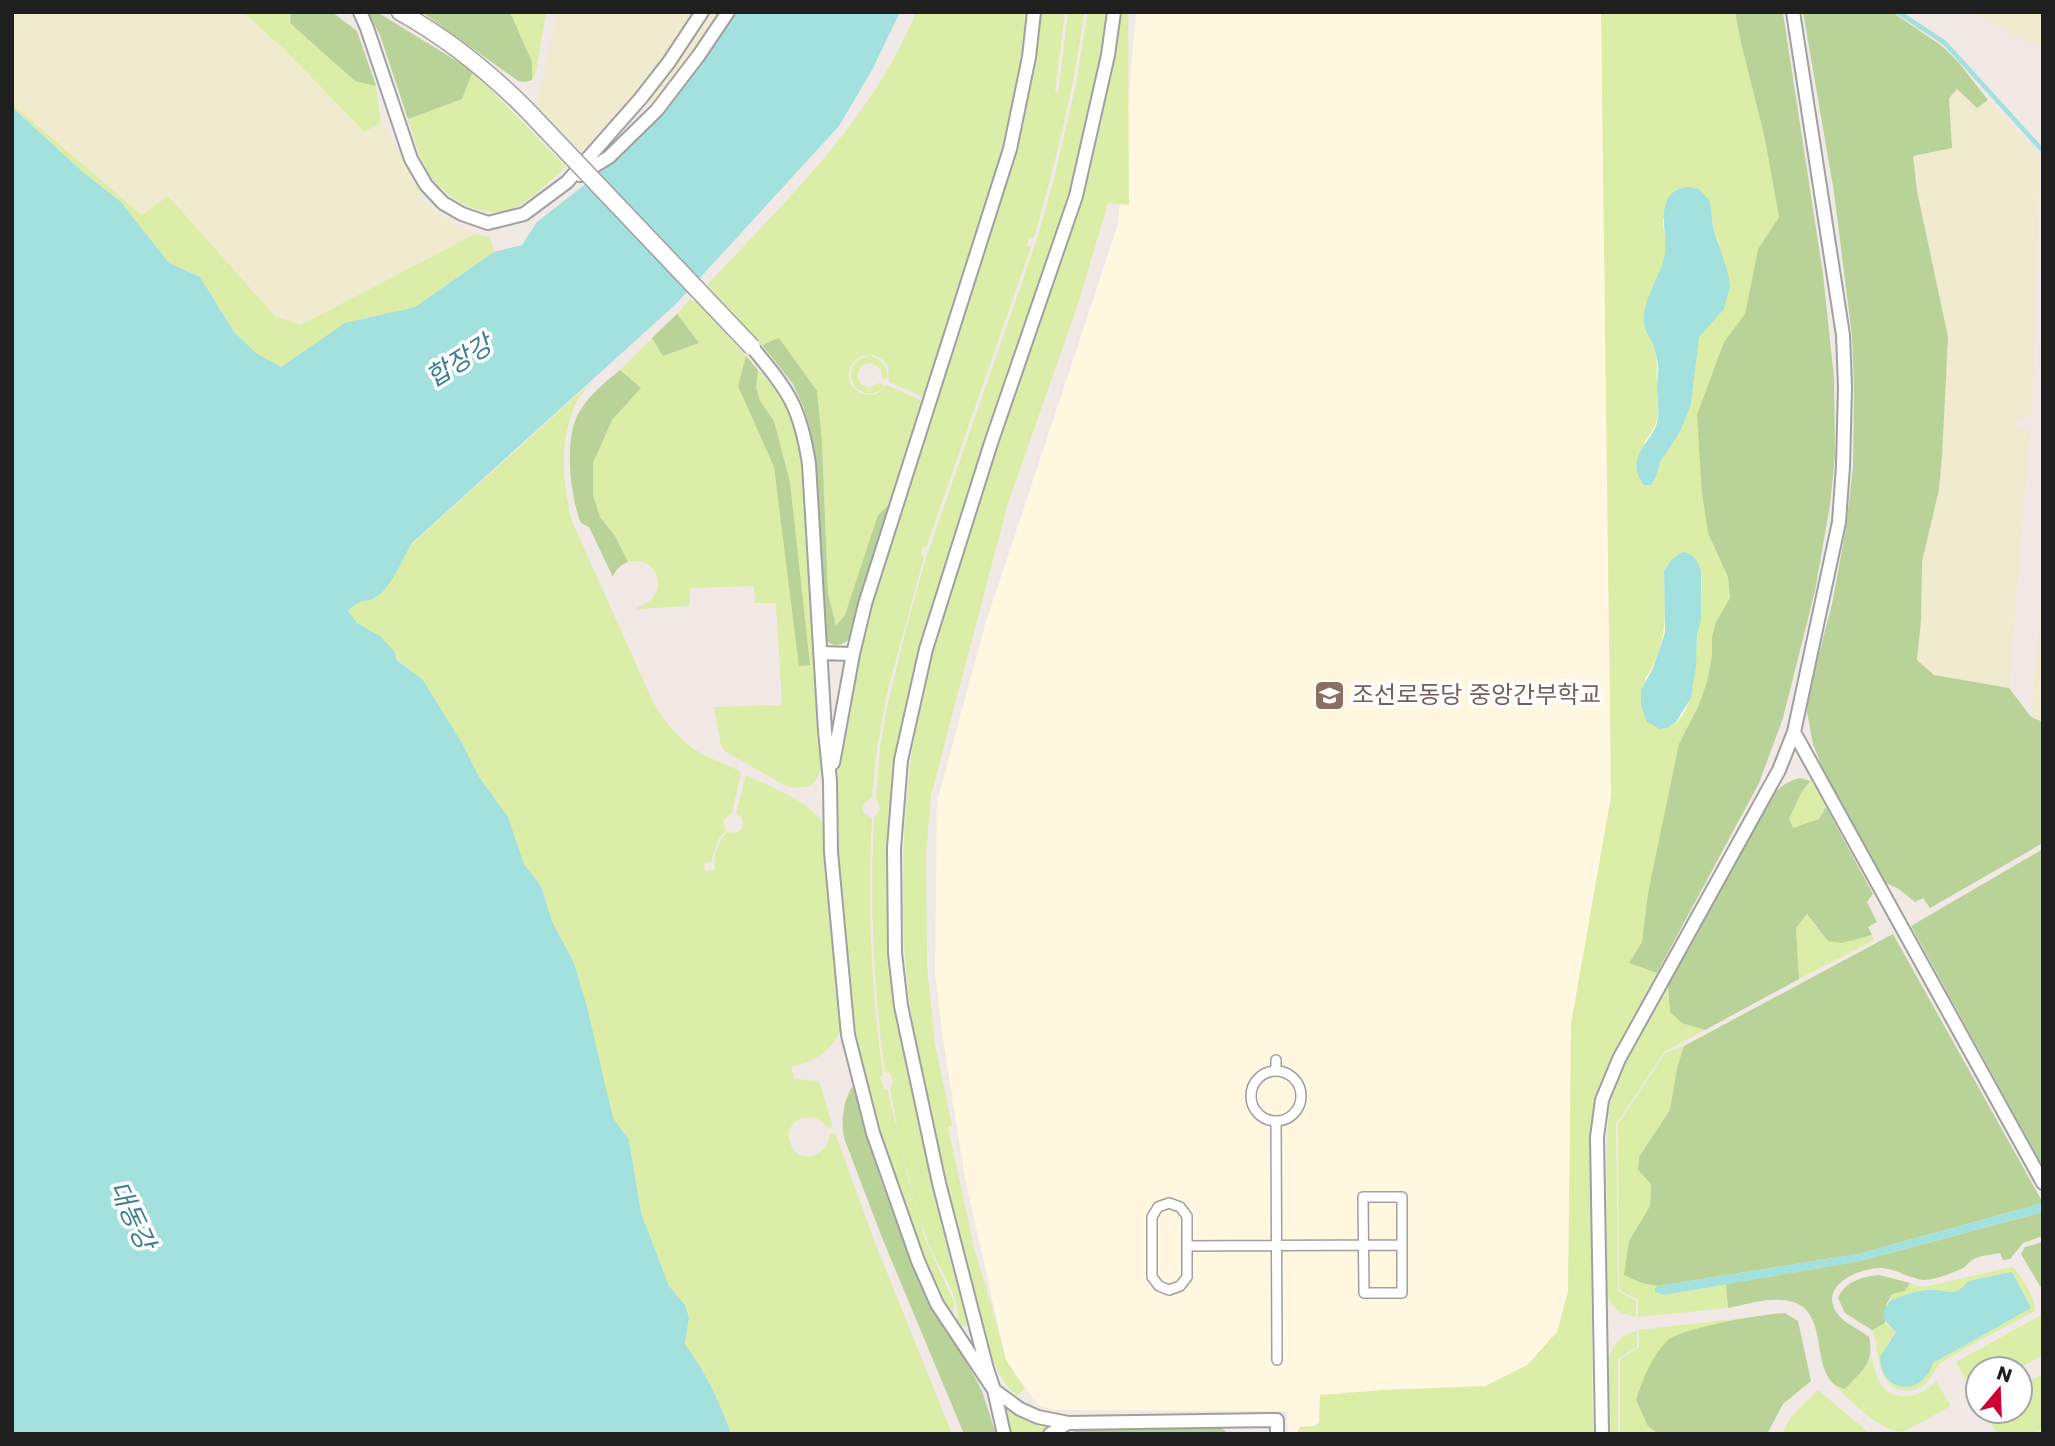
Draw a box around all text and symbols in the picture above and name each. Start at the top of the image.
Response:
water label: 합장강 [419,325,502,395]
school or university icon: 조선로동당 중앙간부학교 [1312,678,1346,712]
place label: 조선로동당 중앙간부학교 [1352,678,1601,711]
water label: 대동강 [101,1175,165,1258]
north arrow [1964,1355,2034,1425]
text: N [1993,1359,2016,1389]

